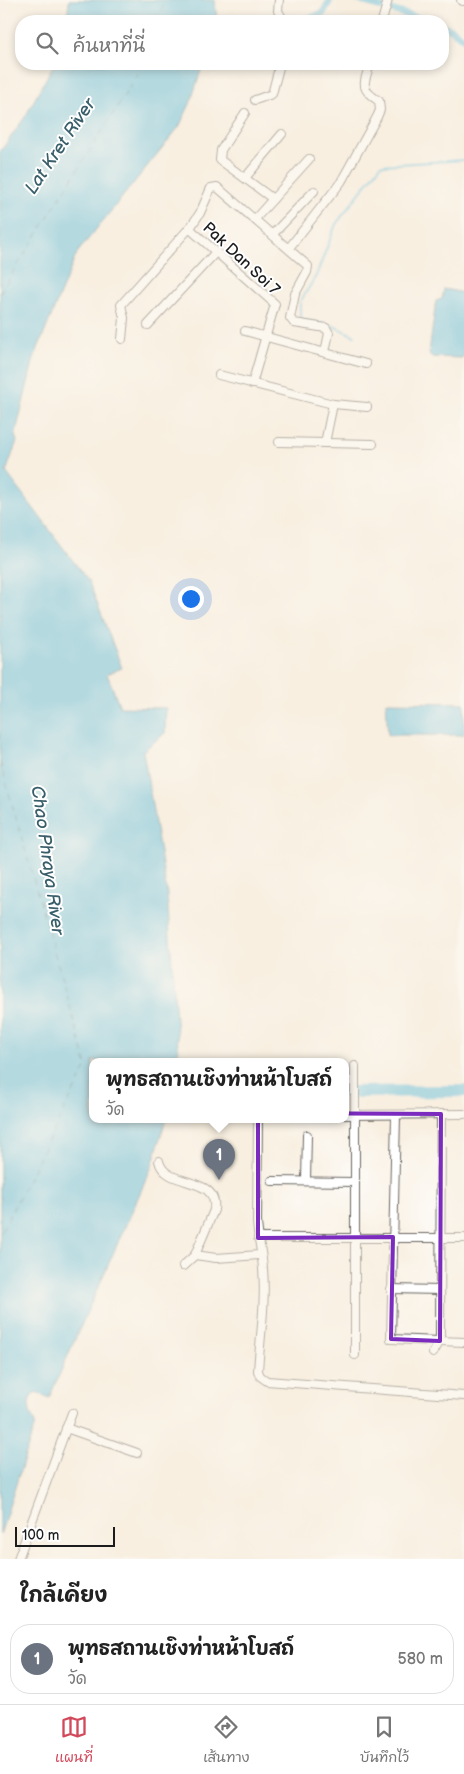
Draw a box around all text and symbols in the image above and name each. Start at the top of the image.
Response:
search box [15,15,449,70]
icon: search [33,29,61,57]
text: ค้นหาที่นี่ [73,35,145,58]
water label: Lat Kret River [21,93,101,198]
street label: Pak Dan Soi 7 [199,219,284,300]
your location [178,586,204,612]
water label: Chao Phraya River [27,784,69,937]
popup [89,1058,349,1123]
text: พุทธสถานเชิงท่าหน้าโบสถ์ [106,1069,332,1092]
text: วัด [106,1101,125,1120]
pin: 1 [203,1139,235,1180]
scale bar [15,1524,115,1547]
text: 100 m [22,1527,59,1544]
text: ใกล้เคียง [20,1583,107,1608]
text: พุทธสถานเชิงท่าหน้าโบสถ์ [68,1638,294,1661]
text: 1 [34,1650,40,1669]
text: 580 m [398,1650,443,1669]
text: วัด [68,1670,87,1689]
tab: แผนที่ [55,1713,93,1767]
tab: เส้นทาง [203,1713,249,1767]
tab: บันทึกไว้ [360,1713,409,1767]

